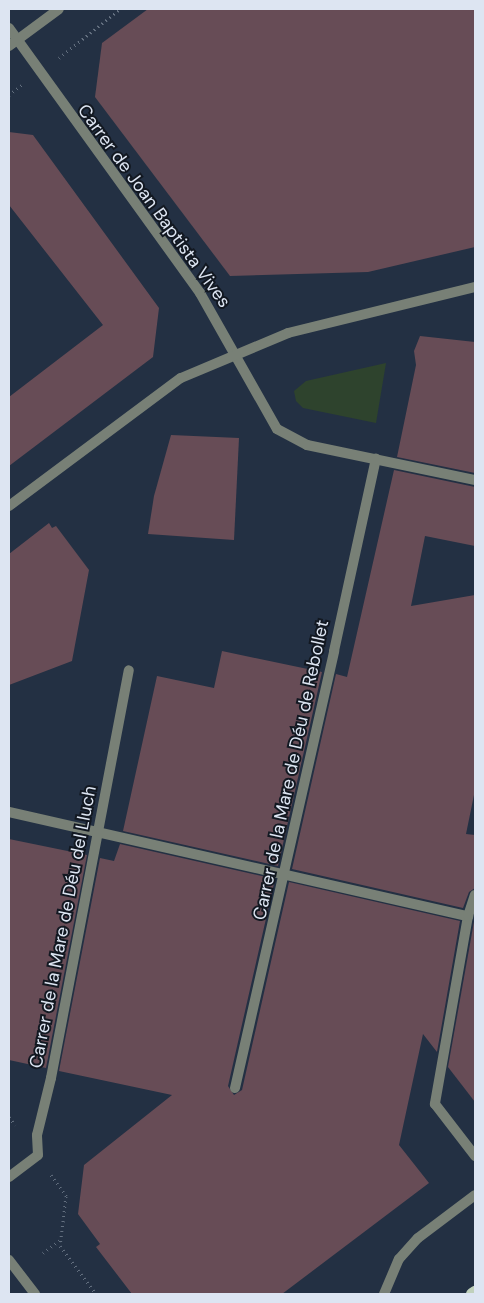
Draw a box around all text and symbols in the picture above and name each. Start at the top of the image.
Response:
street label: Carrer de Joan Baptista Vives [73,100,235,312]
street label: Carrer de la Mare de Déu de Rebollet [249,618,333,922]
street label: Carrer de la Mare de Déu del Lluch [25,784,101,1070]

